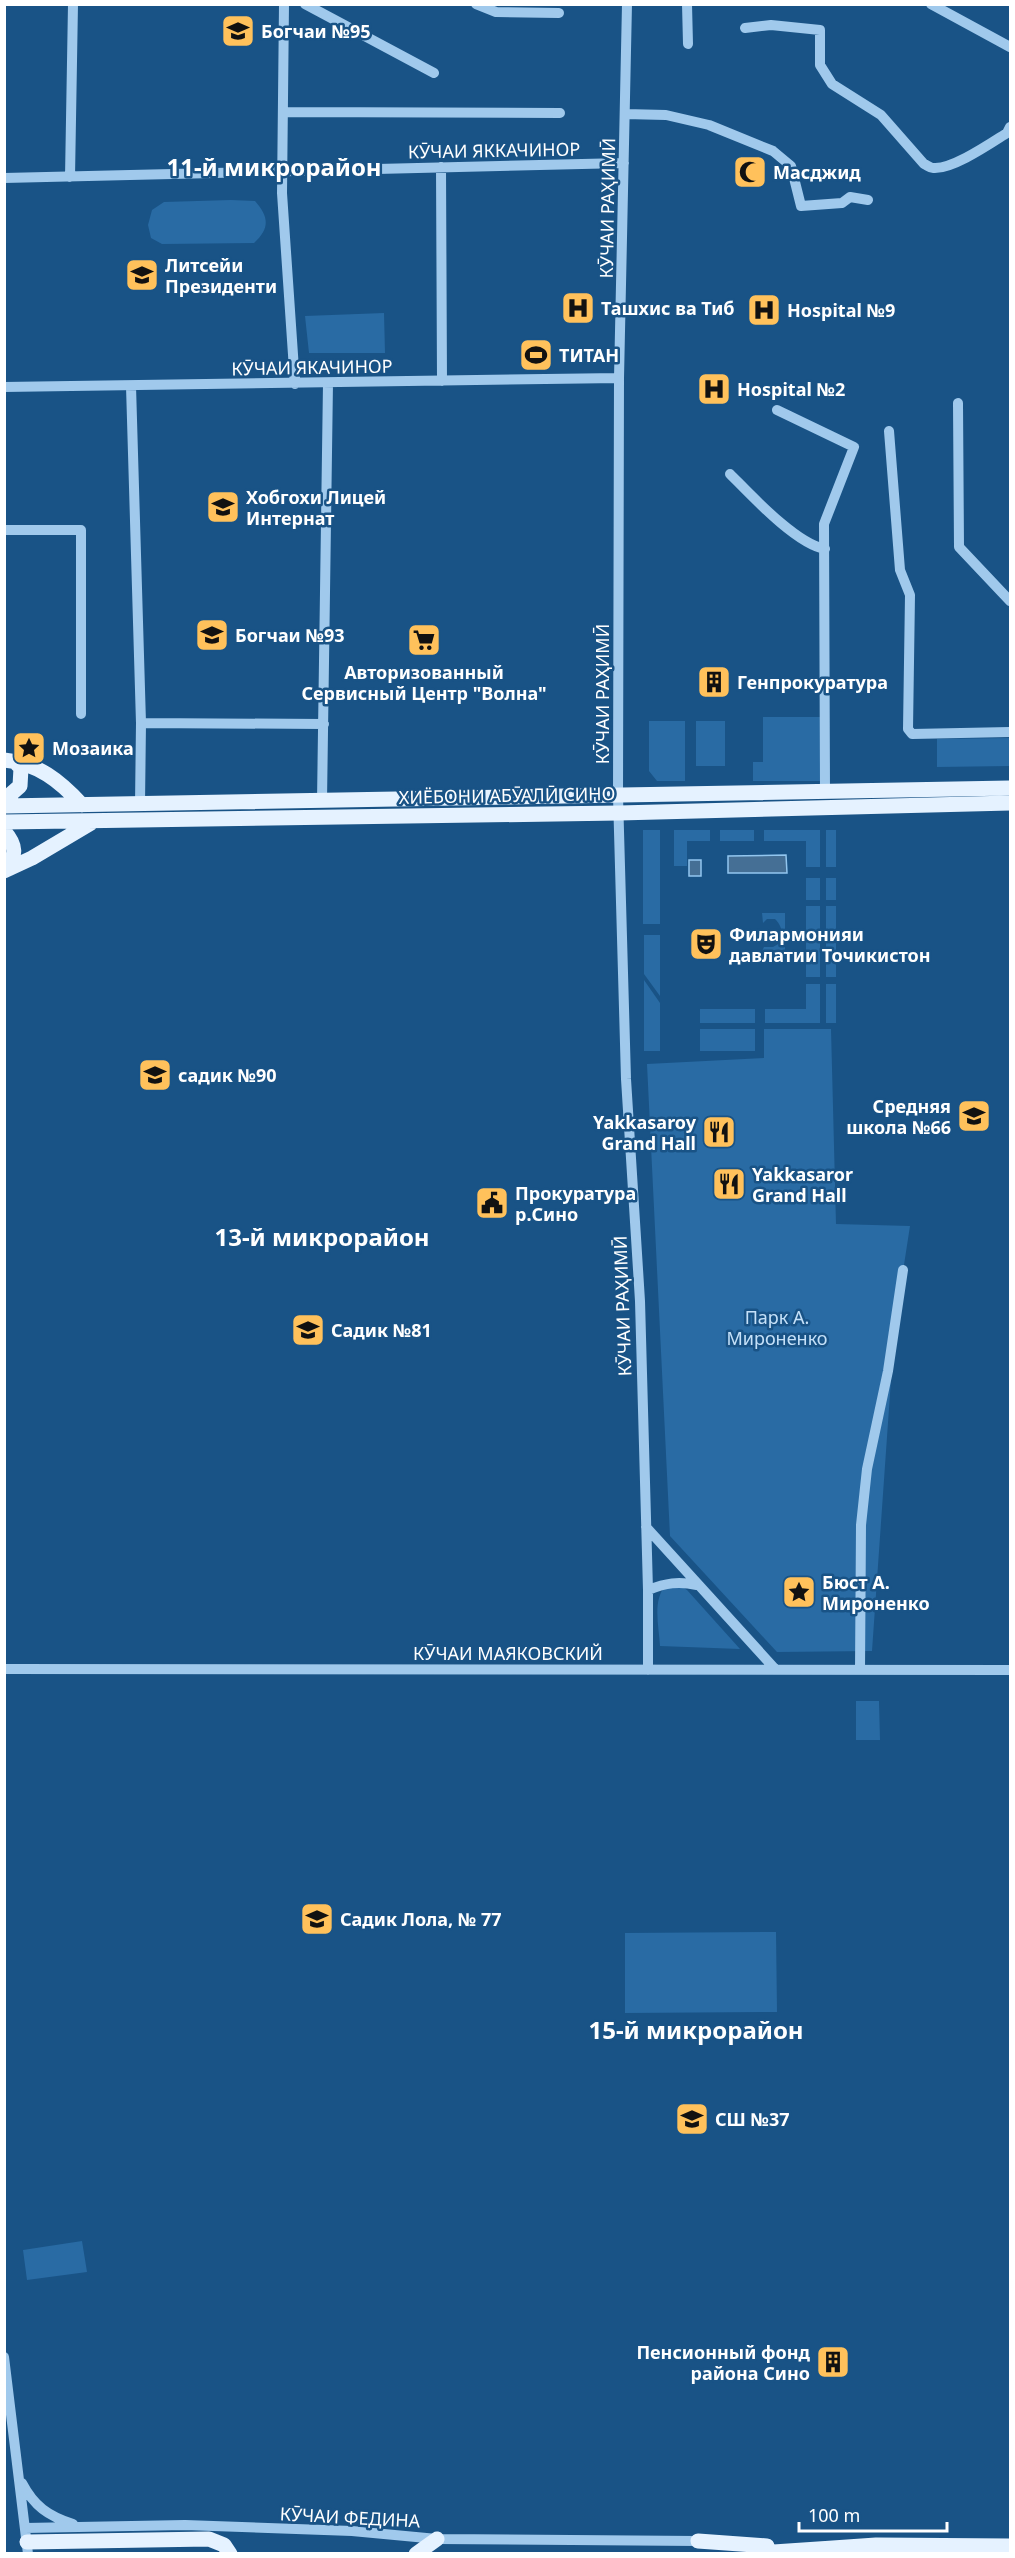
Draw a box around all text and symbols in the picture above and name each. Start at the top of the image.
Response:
school or university icon: Богчаи №95 [220,13,256,49]
place label: Богчаи №95 [261,19,371,43]
street label: КӮЧАИ ЯККАЧИНОР [408,136,580,164]
street label: КӮЧАИ РАҲИМӢ [594,137,620,279]
district label: 11-й микрорайон [166,150,382,183]
mosque icon: Масджид [732,154,768,190]
place label: Масджид [773,160,861,184]
place label: Литсейи Президенти [165,253,277,298]
school or university icon: Литсейи Президенти [124,257,160,293]
hospital icon: Ташхис ва Тиб [560,290,596,326]
hospital icon: Hospital №9 [746,292,782,328]
place label: Ташхис ва Тиб [601,296,735,320]
place label: Hospital №9 [787,298,895,322]
sports icon: ТИТАН [518,337,554,373]
place label: ТИТАН [559,343,619,367]
street label: КӮЧАИ ЯКАЧИНОР [231,354,393,380]
hospital icon: Hospital №2 [696,371,732,407]
place label: Hospital №2 [737,377,845,401]
place label: Хобгохи Лицей Интернат [246,485,386,530]
school or university icon: Хобгохи Лицей Интернат [205,489,241,525]
school or university icon: Богчаи №93 [194,617,230,653]
supermarket icon: Авторизованный Сервисный Центр "Волна" [406,622,442,658]
place label: Богчаи №93 [235,623,345,647]
street label: КӮЧАИ РАҲИМӢ [590,624,614,764]
place label: Авторизованный Сервисный Центр "Волна" [301,660,547,705]
building icon: Генпрокуратура [696,664,732,700]
place label: Генпрокуратура [737,670,888,694]
place icon: Мозаика [11,730,47,766]
place label: Мозаика [52,736,134,760]
street label: ХИЁБОНИ АБӮАЛӢ СИНО [398,781,616,809]
place label: Филармонияи давлатии Точикистон [729,922,931,967]
theatre icon: Филармонияи давлатии Точикистон [688,926,724,962]
school or university icon: садик №90 [137,1057,173,1093]
place label: садик №90 [178,1063,277,1087]
place label: Средняя школа №66 [846,1094,951,1139]
school or university icon: Средняя школа №66 [956,1098,992,1134]
place label: Yakkasaroy Grand Hall [593,1110,697,1155]
restaurant icon: Yakkasaroy Grand Hall [701,1114,737,1150]
place label: Yakkasaror Grand Hall [752,1162,853,1207]
restaurant icon: Yakkasaror Grand Hall [711,1166,747,1202]
place label: Прокуратура р.Сино [515,1181,636,1226]
public building icon: Прокуратура р.Сино [474,1185,510,1221]
district label: 13-й микрорайон [214,1220,430,1253]
street label: КӮЧАИ РАҲИМӢ [608,1235,636,1377]
park label: Парк А. Мироненко [726,1305,828,1350]
school or university icon: Садик №81 [290,1312,326,1348]
place label: Садик №81 [331,1318,432,1342]
place label: Бюст А. Мироненко [822,1570,930,1615]
place icon: Бюст А. Мироненко [781,1574,817,1610]
street label: КӮЧАИ МАЯКОВСКИЙ [413,1641,603,1665]
school or university icon: Садик Лола, № 77 [299,1901,335,1937]
place label: Садик Лола, № 77 [340,1907,502,1931]
district label: 15-й микрорайон [588,2013,804,2046]
school or university icon: СШ №37 [674,2101,710,2137]
place label: СШ №37 [715,2107,790,2131]
place label: Пенсионный фонд района Сино [636,2340,811,2385]
building icon: Пенсионный фонд района Сино [815,2344,851,2380]
scale bar [799,2495,948,2533]
street label: КӮЧАИ ФЕДИНА [279,2501,421,2533]
text: 100 m [808,2503,860,2527]

